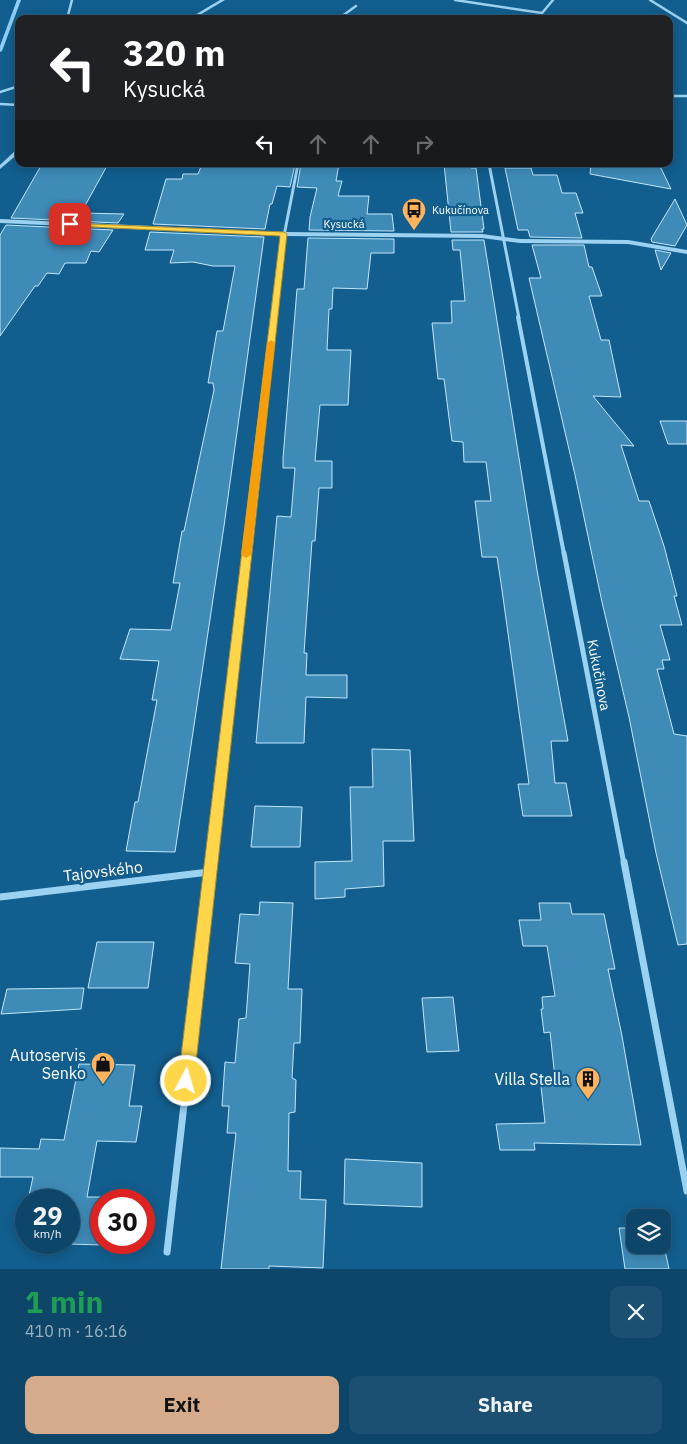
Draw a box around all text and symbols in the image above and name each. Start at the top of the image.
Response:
text: 320 m [123,30,226,76]
icon: left [40,35,105,100]
text: Kysucká [123,74,205,103]
icon: left [251,130,279,158]
icon: ahead [304,130,332,158]
icon: ahead [357,130,385,158]
icon: right [410,130,438,158]
bus stop icon: Kukučínova [401,197,427,231]
pin [49,203,91,245]
place label: Kukučínova [432,203,489,217]
icon: arrive [56,210,84,238]
street label: Kysucká [323,217,365,231]
street label: Kukučínova [583,638,615,713]
street label: Tajovského [62,856,144,886]
place label: Autoservis Senko [10,1045,86,1083]
shop icon: Autoservis Senko [90,1051,116,1085]
position arrow [159,1054,211,1106]
building icon: Villa Stella [575,1066,601,1100]
place label: Villa Stella [495,1069,570,1089]
speed limit sign: 30 [90,1189,155,1254]
text: 29 [32,1199,63,1232]
map controls [626,1209,671,1254]
button: layers [626,1209,671,1254]
text: km/h [33,1226,62,1241]
text: 1 min [25,1282,103,1321]
button: close [610,1286,662,1338]
text: 410 m · 16:16 [25,1321,127,1341]
button: Exit [25,1376,339,1434]
button: Share [349,1376,662,1434]

